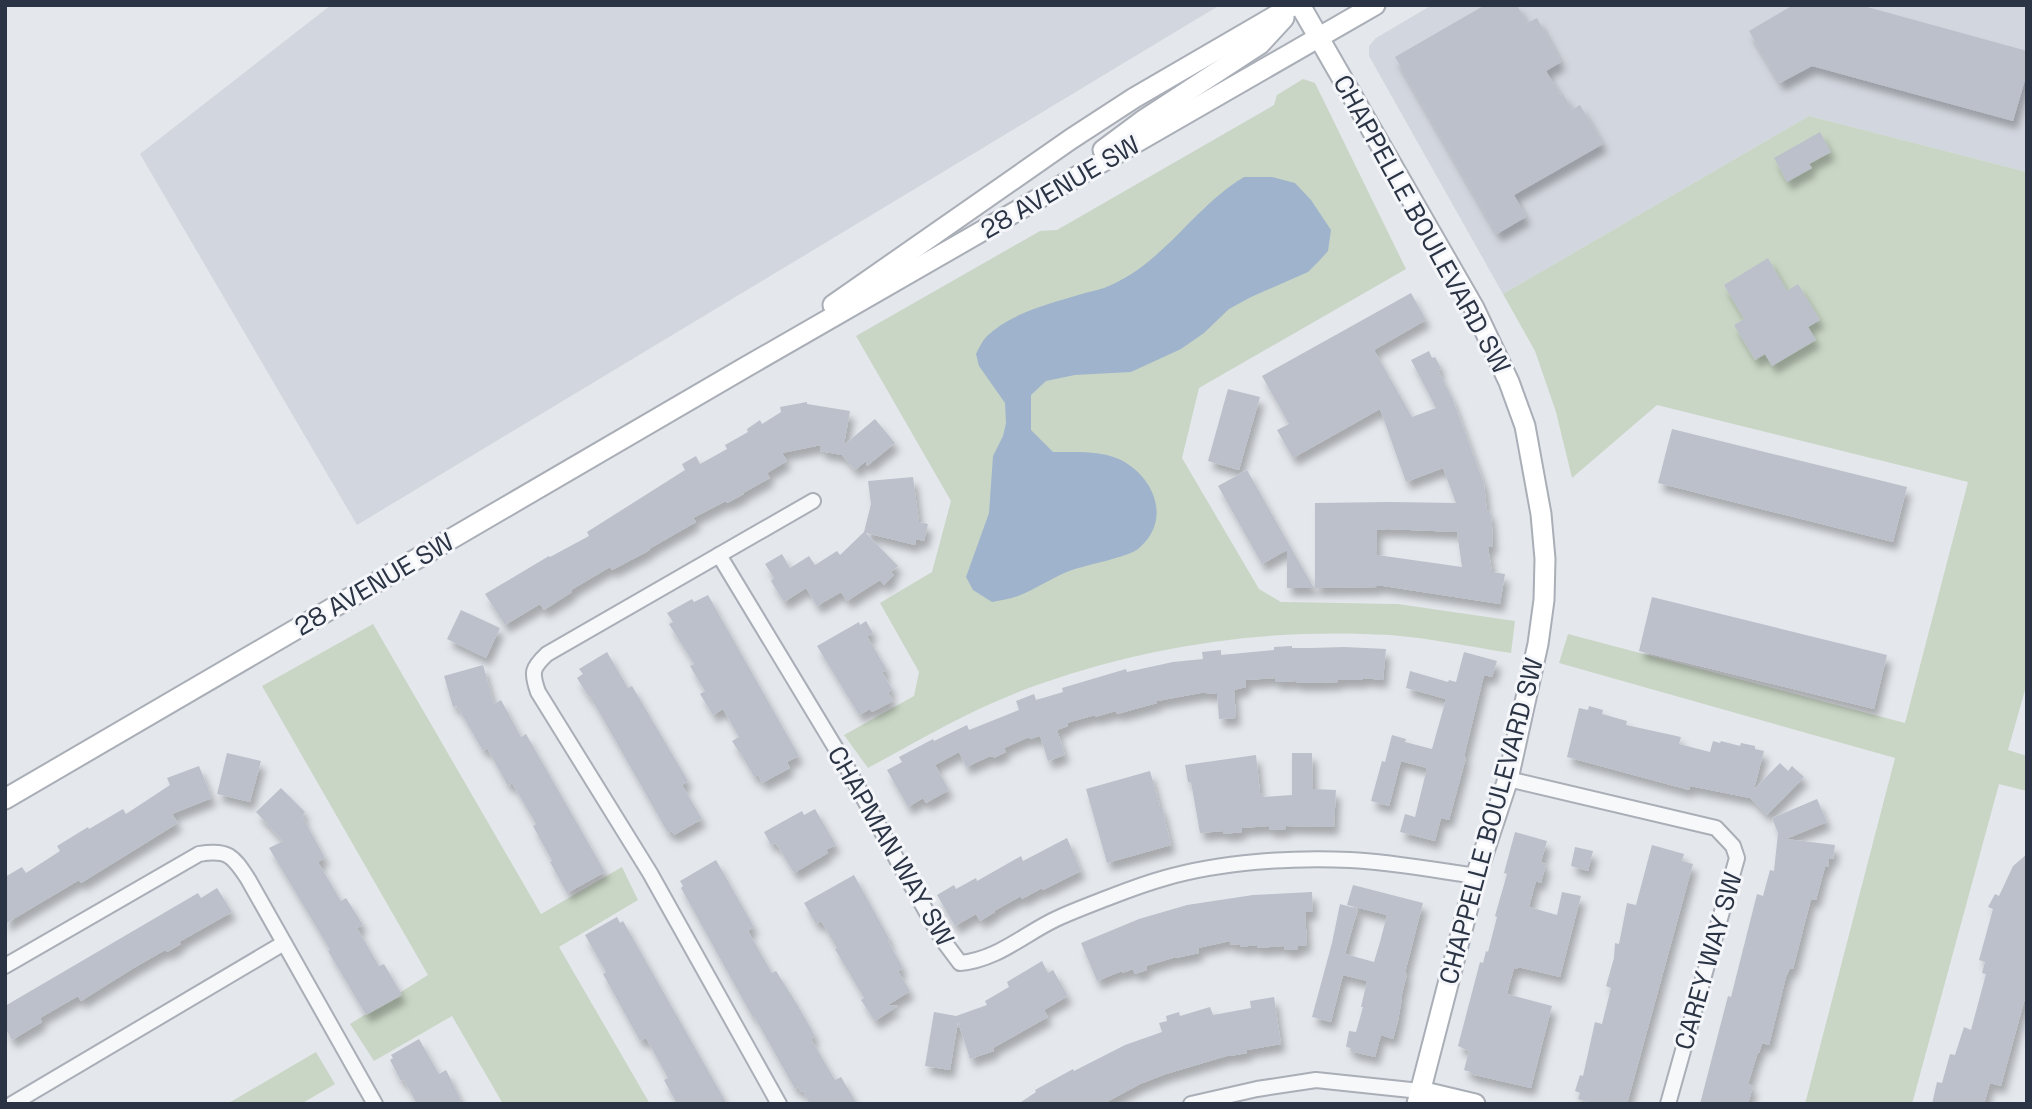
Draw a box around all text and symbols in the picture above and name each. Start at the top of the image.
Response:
street label: CHAPPELLE BOULEVARD SW [1326,69,1518,379]
street label: 28 AVENUE SW [974,128,1146,246]
street label: 28 AVENUE SW [288,525,460,643]
street label: CHAPPELLE BOULEVARD SW [1431,654,1551,988]
street label: CHAPMAN WAY SW [820,740,962,952]
street label: CAREY WAY SW [1666,868,1750,1054]

